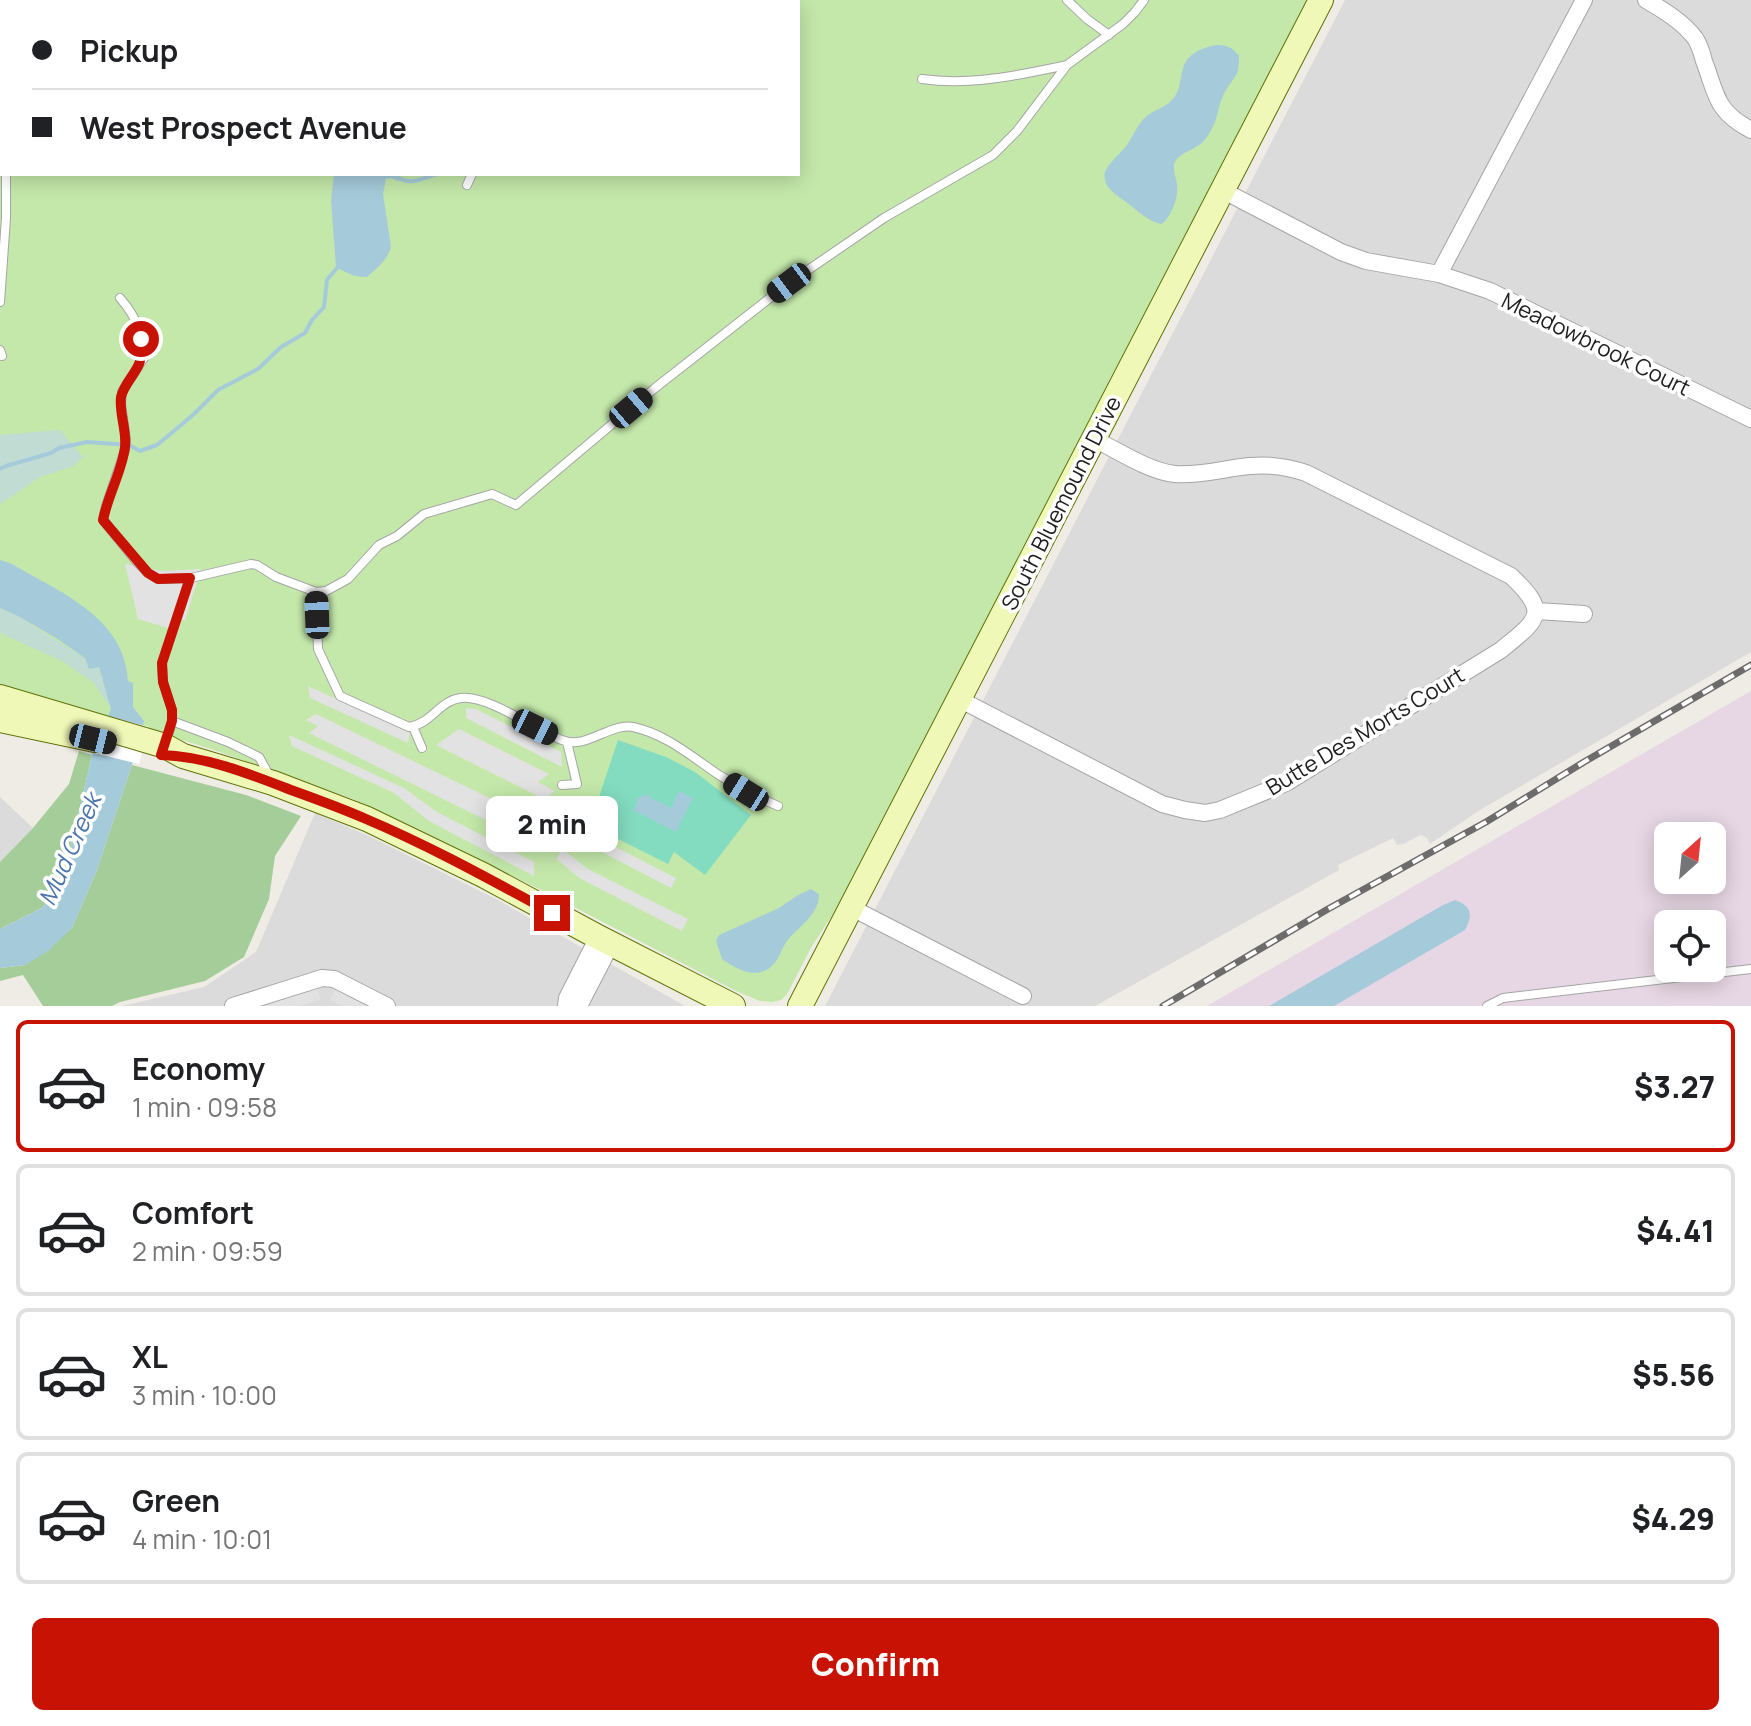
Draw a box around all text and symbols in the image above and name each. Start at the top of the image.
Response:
text: Pickup [80,30,178,71]
text: West Prospect Avenue [80,107,407,148]
car [763,259,815,307]
street label: Meadowbrook Court [1497,285,1696,403]
route start [123,321,159,357]
car [605,383,657,433]
street label: South Bluemound Drive [994,391,1128,615]
car [304,591,330,639]
street label: Butte Des Morts Court [1260,660,1470,802]
car [508,706,562,748]
car [67,722,119,756]
car [719,769,773,815]
water label: Mud Creek [30,785,110,910]
callout: 2 min [486,797,618,853]
text: 2 min [518,806,586,842]
north arrow [1654,822,1726,894]
map controls [1654,822,1726,982]
route end [534,895,570,931]
button: locate [1654,910,1726,982]
text: Economy [132,1048,265,1089]
icon: car [36,1050,108,1122]
text: $3.27 [1634,1066,1715,1107]
text: 1 min · 09:58 [132,1089,277,1125]
text: Comfort [132,1192,254,1233]
icon: car [36,1194,108,1266]
text: $4.41 [1636,1210,1715,1251]
text: 2 min · 09:59 [132,1233,283,1269]
text: XL [132,1336,168,1377]
icon: car [36,1338,108,1410]
text: $5.56 [1632,1354,1715,1395]
text: 3 min · 10:00 [132,1377,277,1413]
text: Green [132,1480,220,1521]
icon: car [36,1482,108,1554]
text: $4.29 [1632,1498,1715,1539]
text: 4 min · 10:01 [132,1521,272,1557]
button: Confirm [32,1618,1719,1710]

